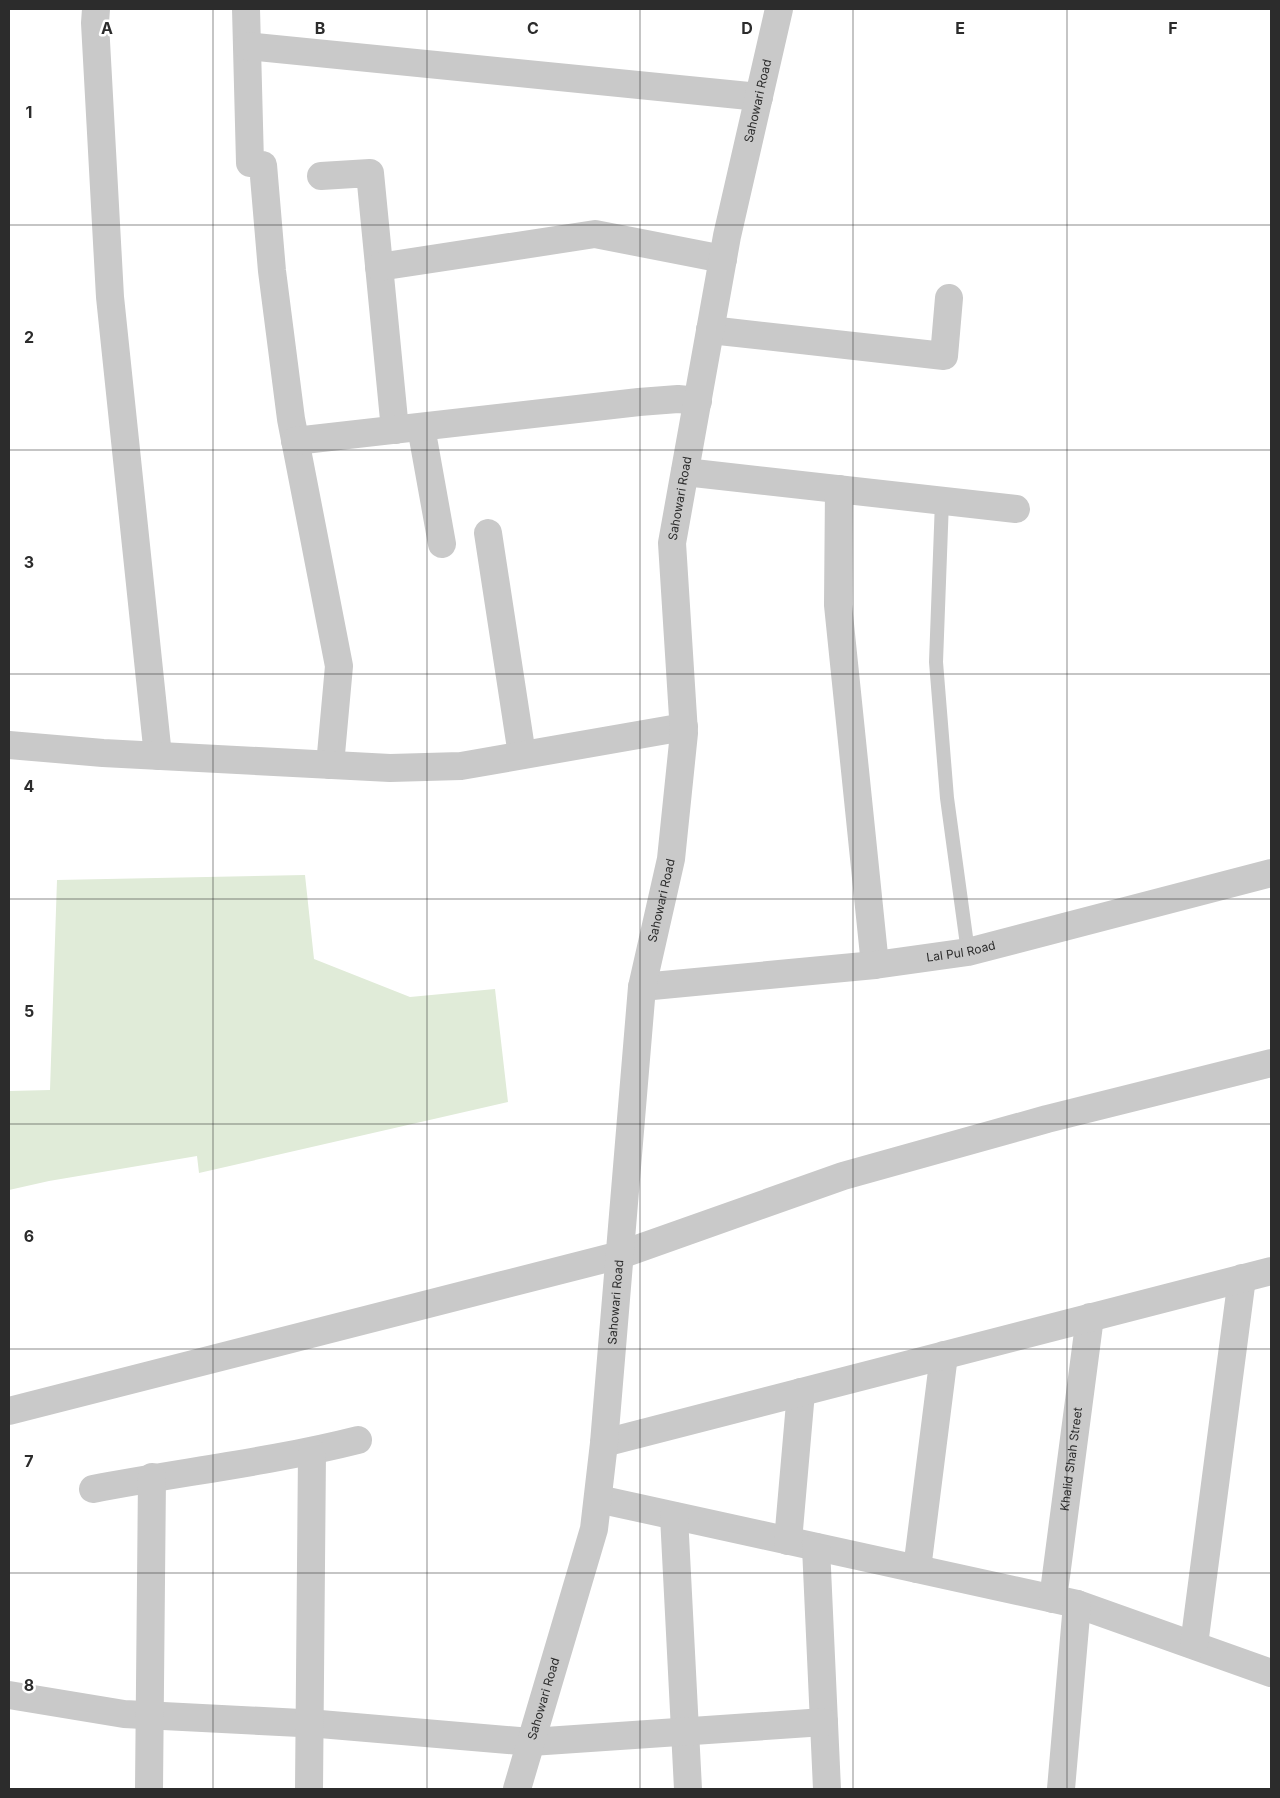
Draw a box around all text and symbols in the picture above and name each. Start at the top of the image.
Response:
text: A [101,18,113,38]
text: B [315,18,325,38]
text: C [527,18,539,38]
text: D [741,18,753,38]
text: E [955,18,965,38]
text: F [1168,18,1178,38]
street label: Sahowari Road [741,58,774,144]
text: 1 [26,102,32,122]
text: 2 [24,327,34,347]
street label: Sahowari Road [665,455,694,541]
text: 3 [24,552,34,572]
text: 4 [24,776,35,796]
street label: Sahowari Road [644,857,678,944]
street label: Lal Pul Road [925,937,997,965]
text: 5 [24,1001,34,1021]
text: 6 [24,1226,34,1246]
street label: Sahowari Road [604,1259,626,1345]
street label: Khalid Shah Street [1057,1406,1085,1512]
text: 7 [24,1451,34,1471]
street label: Sahowari Road [524,1656,562,1742]
text: 8 [24,1675,34,1695]

